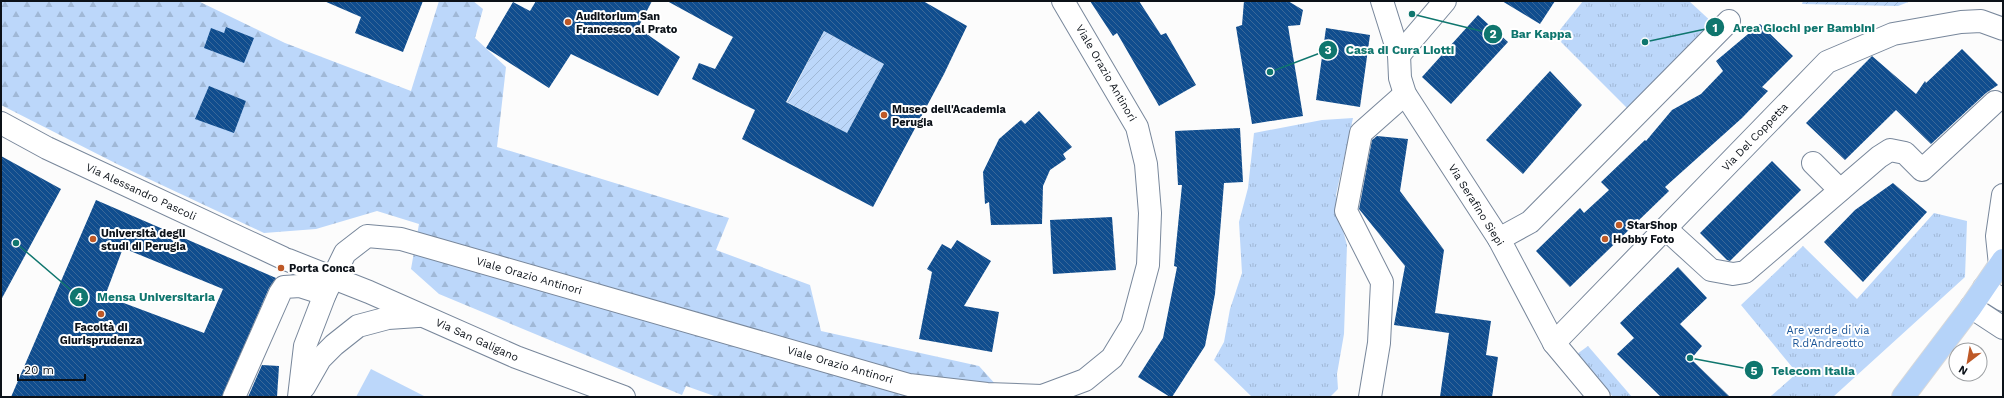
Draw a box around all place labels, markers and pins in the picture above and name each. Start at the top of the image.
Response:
place label: Auditorium San Francesco al Prato [576,10,678,36]
callout: Area Giochi per Bambini [1705,15,1884,39]
marker: Auditorium San Francesco al Prato [563,17,573,27]
callout: Bar Kappa [1483,22,1579,46]
callout: Casa di Cura Liotti [1318,38,1462,62]
place label: Museo dell'Academia Perugia [892,103,1007,129]
marker: Museo dell'Academia Perugia [879,110,889,120]
place label: StarShop [1627,219,1678,232]
marker: StarShop [1614,220,1624,230]
place label: Università degli studi di Perugia [101,227,186,253]
place label: Hobby Foto [1613,233,1675,246]
marker: Università degli studi di Perugia [88,234,98,244]
marker: Hobby Foto [1600,234,1610,244]
place label: Porta Conca [289,262,356,275]
marker: Porta Conca [276,263,286,273]
callout: Mensa Universitaria [69,285,223,309]
marker: Facoltà di Giurisprudenza [96,309,106,319]
place label: Facoltà di Giurisprudenza [60,321,143,347]
callout: Telecom Italia [1744,358,1863,382]

